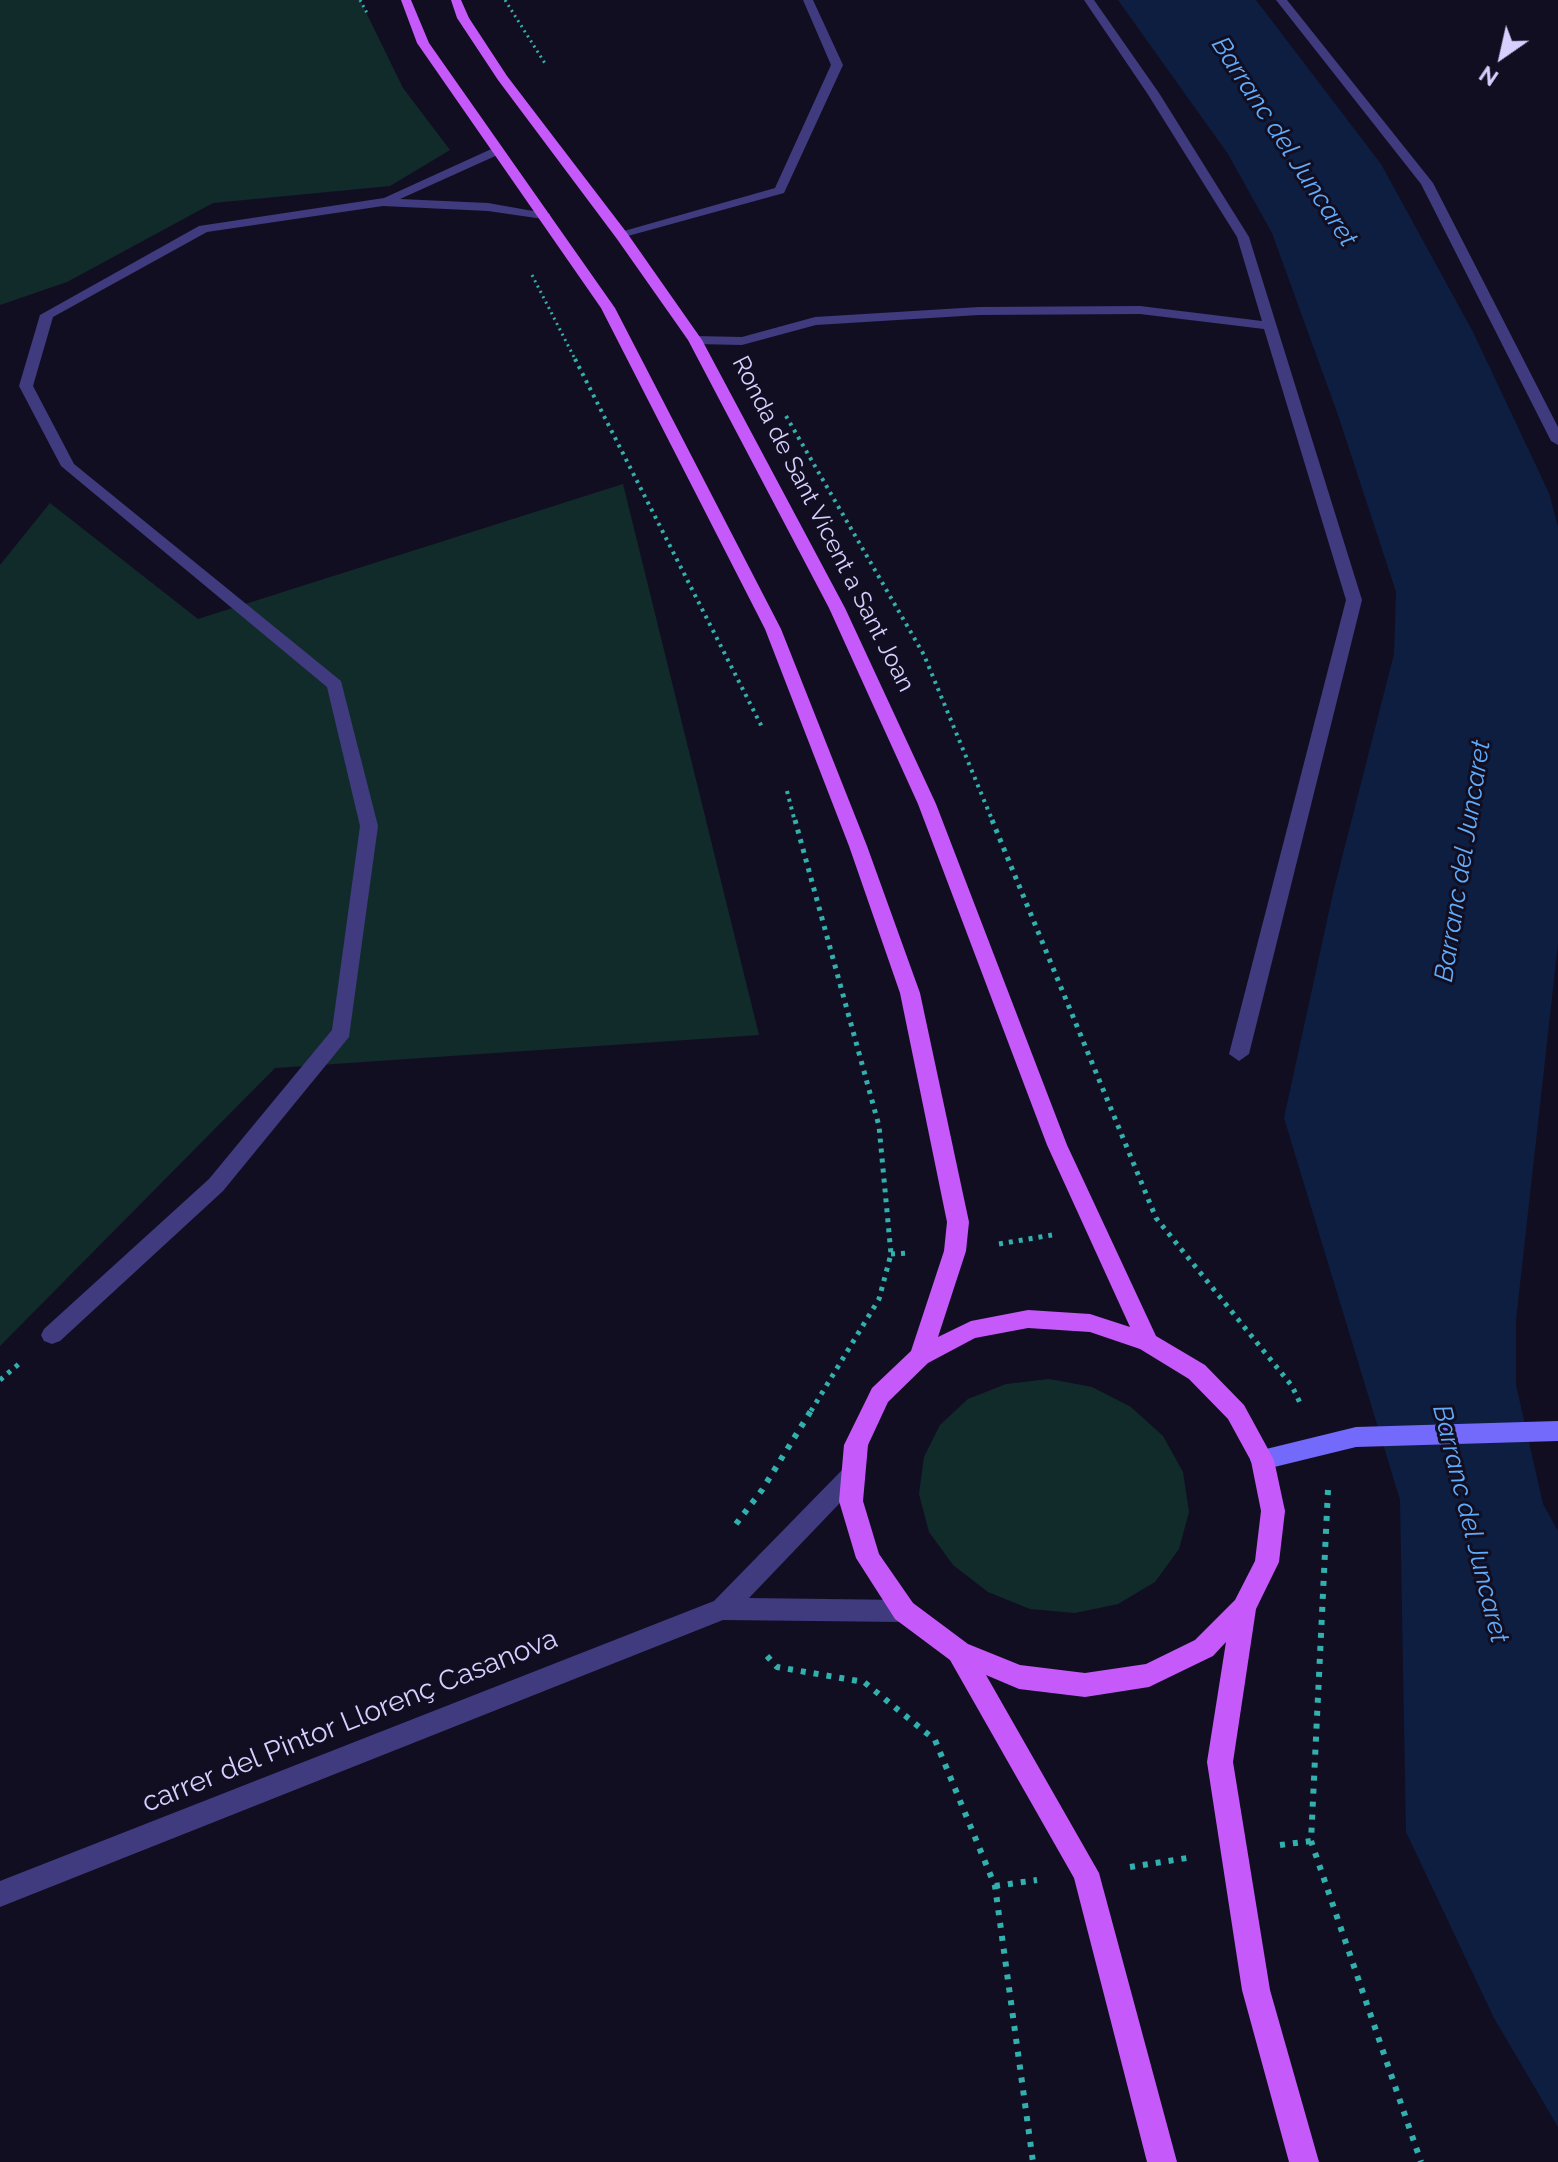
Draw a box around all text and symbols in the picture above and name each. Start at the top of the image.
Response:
north arrow [1462,16,1542,96]
water label: Barranc del Juncaret [1204,31,1364,253]
text: N [1474,60,1503,91]
street label: Ronda de Sant Vicent a Sant Joan [726,351,920,697]
water label: Barranc del Juncaret [1429,738,1497,984]
water label: Barranc del Juncaret [1425,1402,1515,1646]
street label: carrer del Pintor Llorenç Casanova [137,1622,563,1820]

